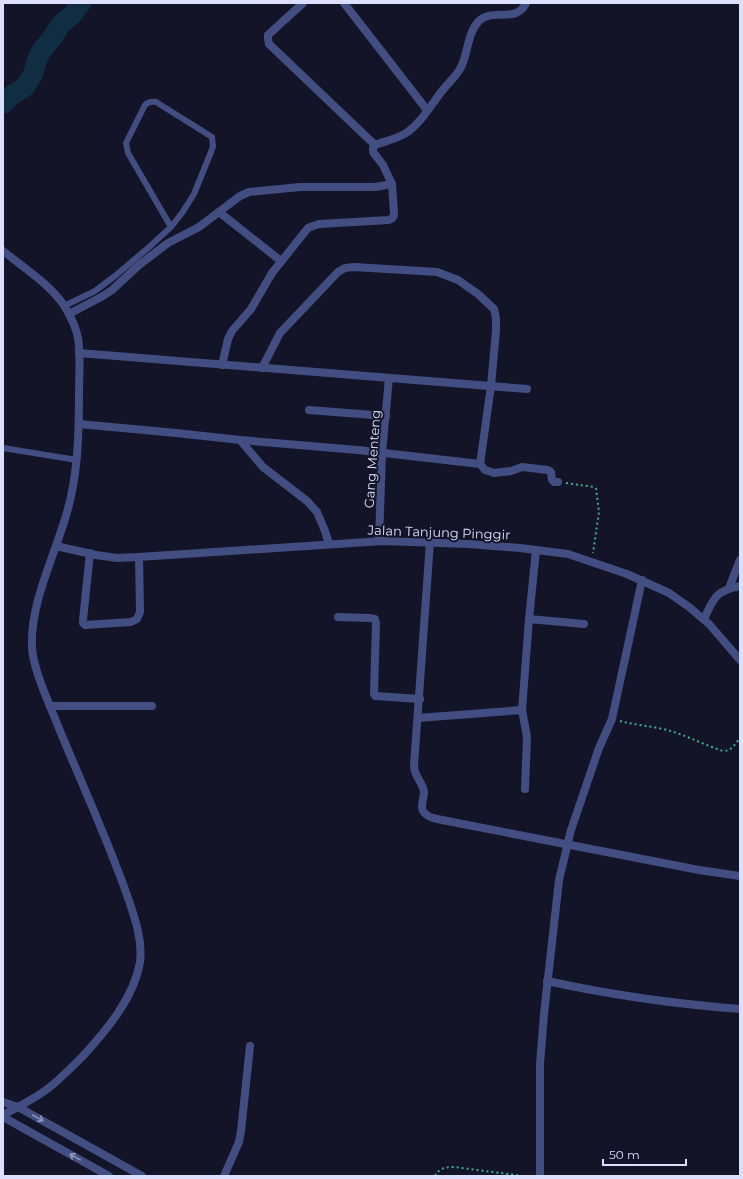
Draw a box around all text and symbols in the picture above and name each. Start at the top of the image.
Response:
street label: Gang Menteng [361,409,383,509]
street label: Jalan Tanjung Pinggir [366,521,511,542]
one-way arrow [32,1115,44,1123]
scale bar [603,1141,686,1167]
text: 50 m [609,1147,640,1162]
one-way arrow [69,1153,81,1160]

